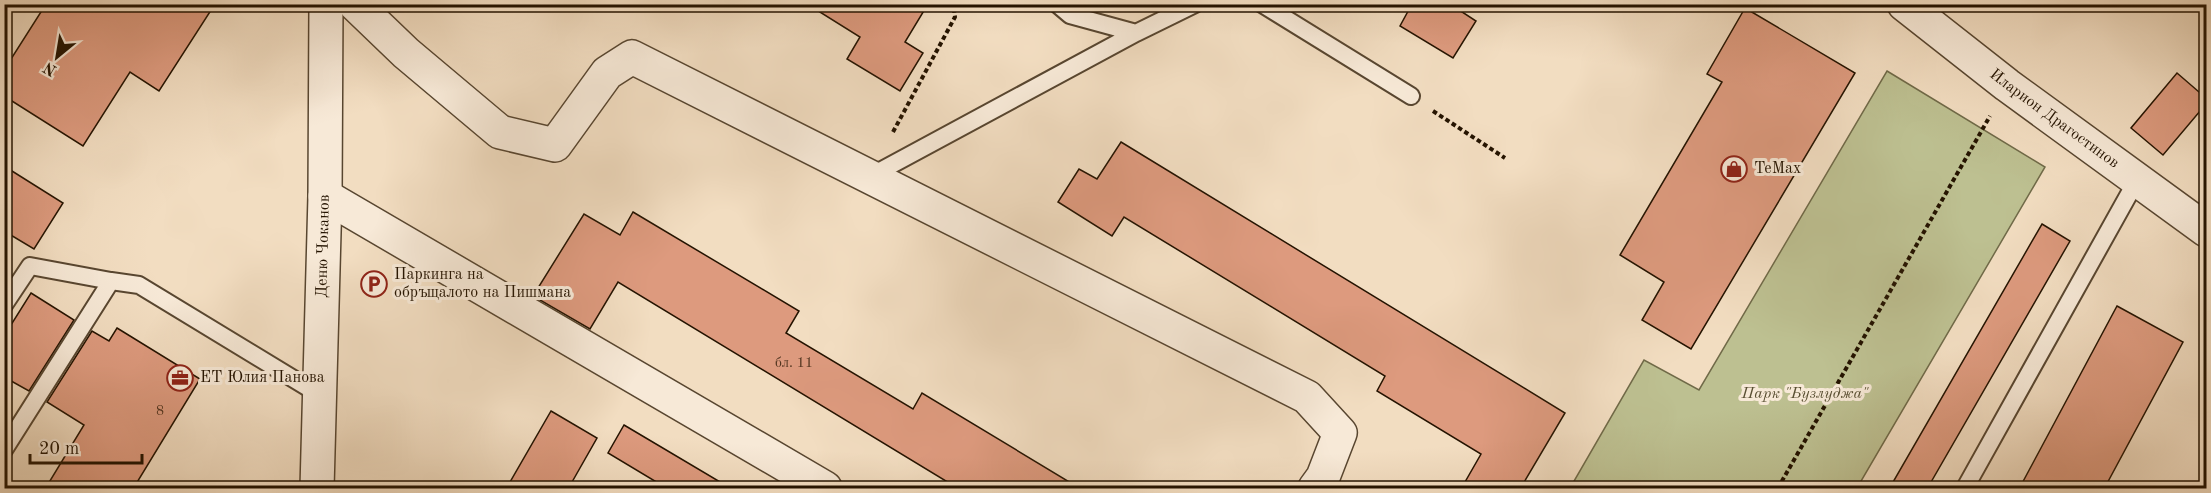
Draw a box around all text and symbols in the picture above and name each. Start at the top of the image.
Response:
north arrow [27,27,87,87]
text: N [41,58,60,78]
street label: Иларион Драгостинов [1986,66,2122,172]
shop icon: TeMax [1719,154,1749,184]
place label: TeMax [1754,161,1801,177]
street label: Деню Чоканов [314,194,333,298]
place label: Паркинга на обръщалото на Пишмана [394,267,571,301]
parking icon: Паркинга на обръщалото на Пишмана [359,269,389,299]
house number: бл. 11 [775,356,813,370]
office icon: ЕТ Юлия Панова [165,363,195,393]
place label: ЕТ Юлия Панова [200,370,325,386]
park label: Парк "Бузлуджа" [1741,386,1869,402]
house number: 8 [156,404,164,418]
scale bar [30,427,142,465]
text: 20 m [39,440,79,458]

